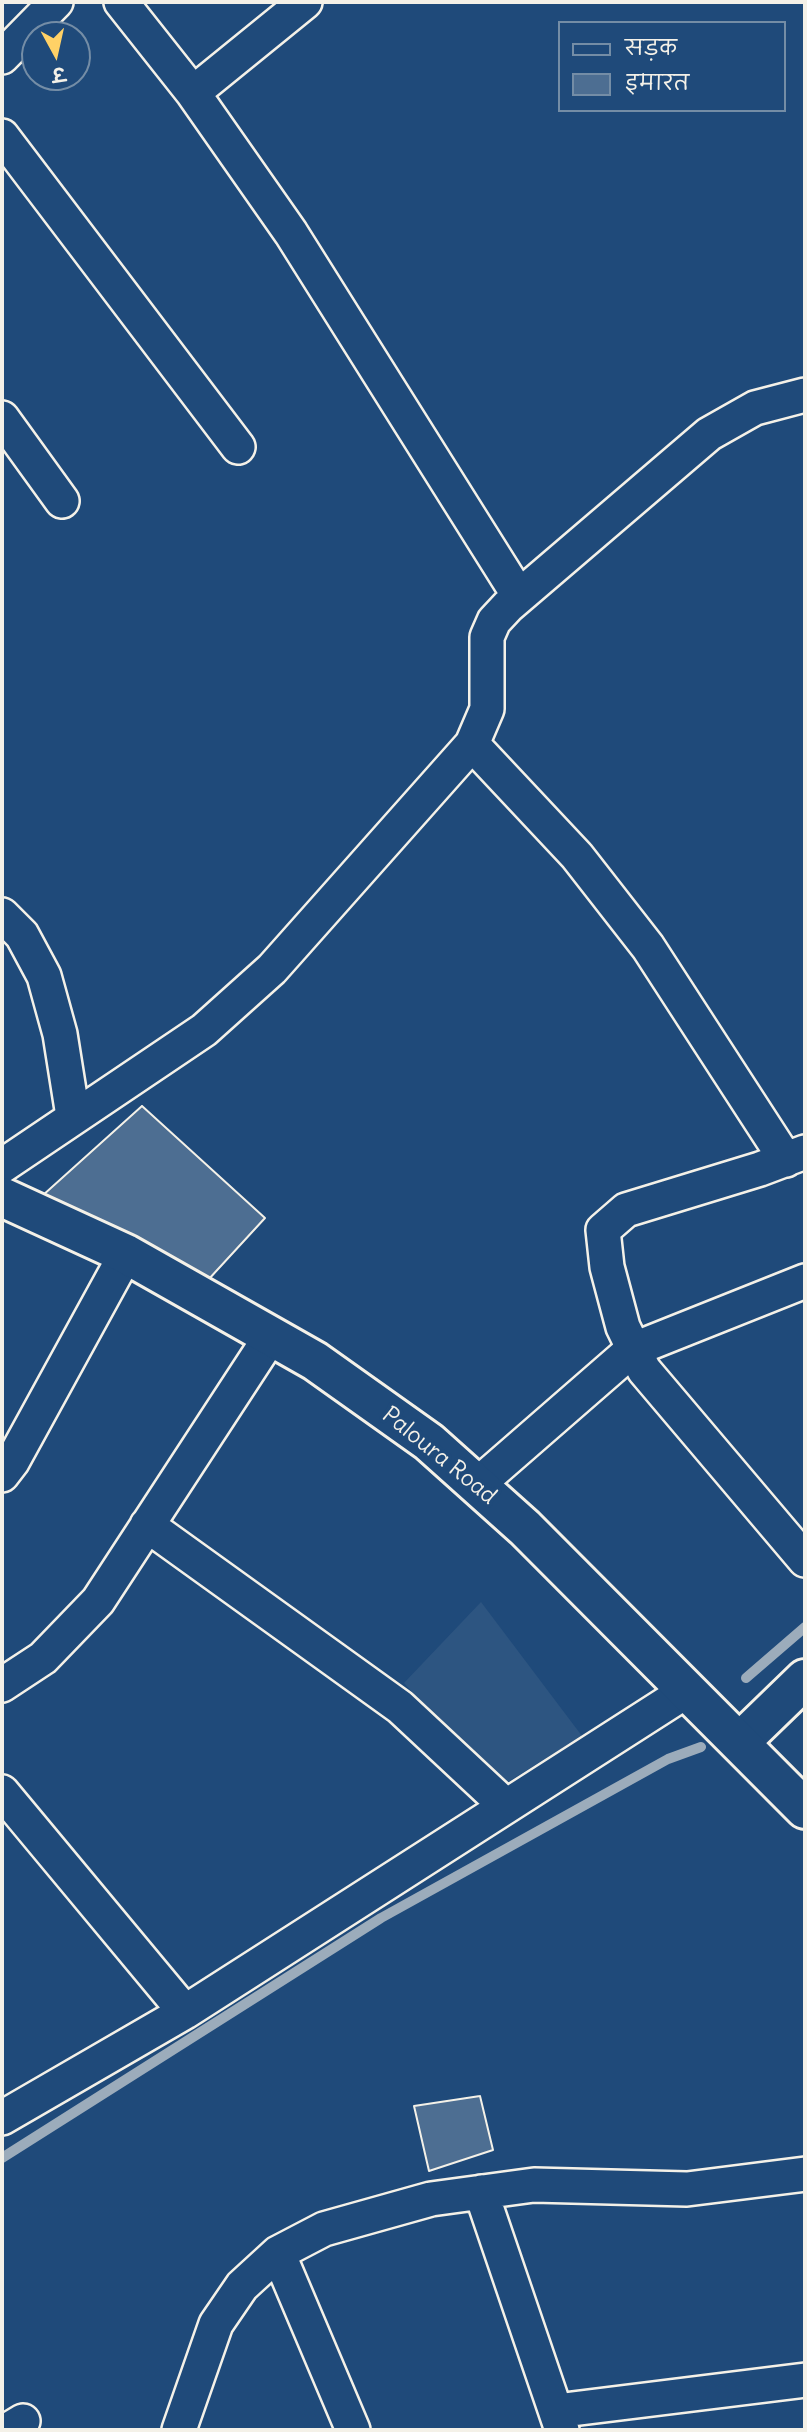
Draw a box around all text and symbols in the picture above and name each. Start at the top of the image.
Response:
north arrow [21,21,91,91]
legend [558,21,786,112]
text: सड़क [625,34,677,61]
text: उ [51,62,67,88]
text: इमारत [625,69,689,96]
street label: Paloura Road [376,1401,502,1511]

